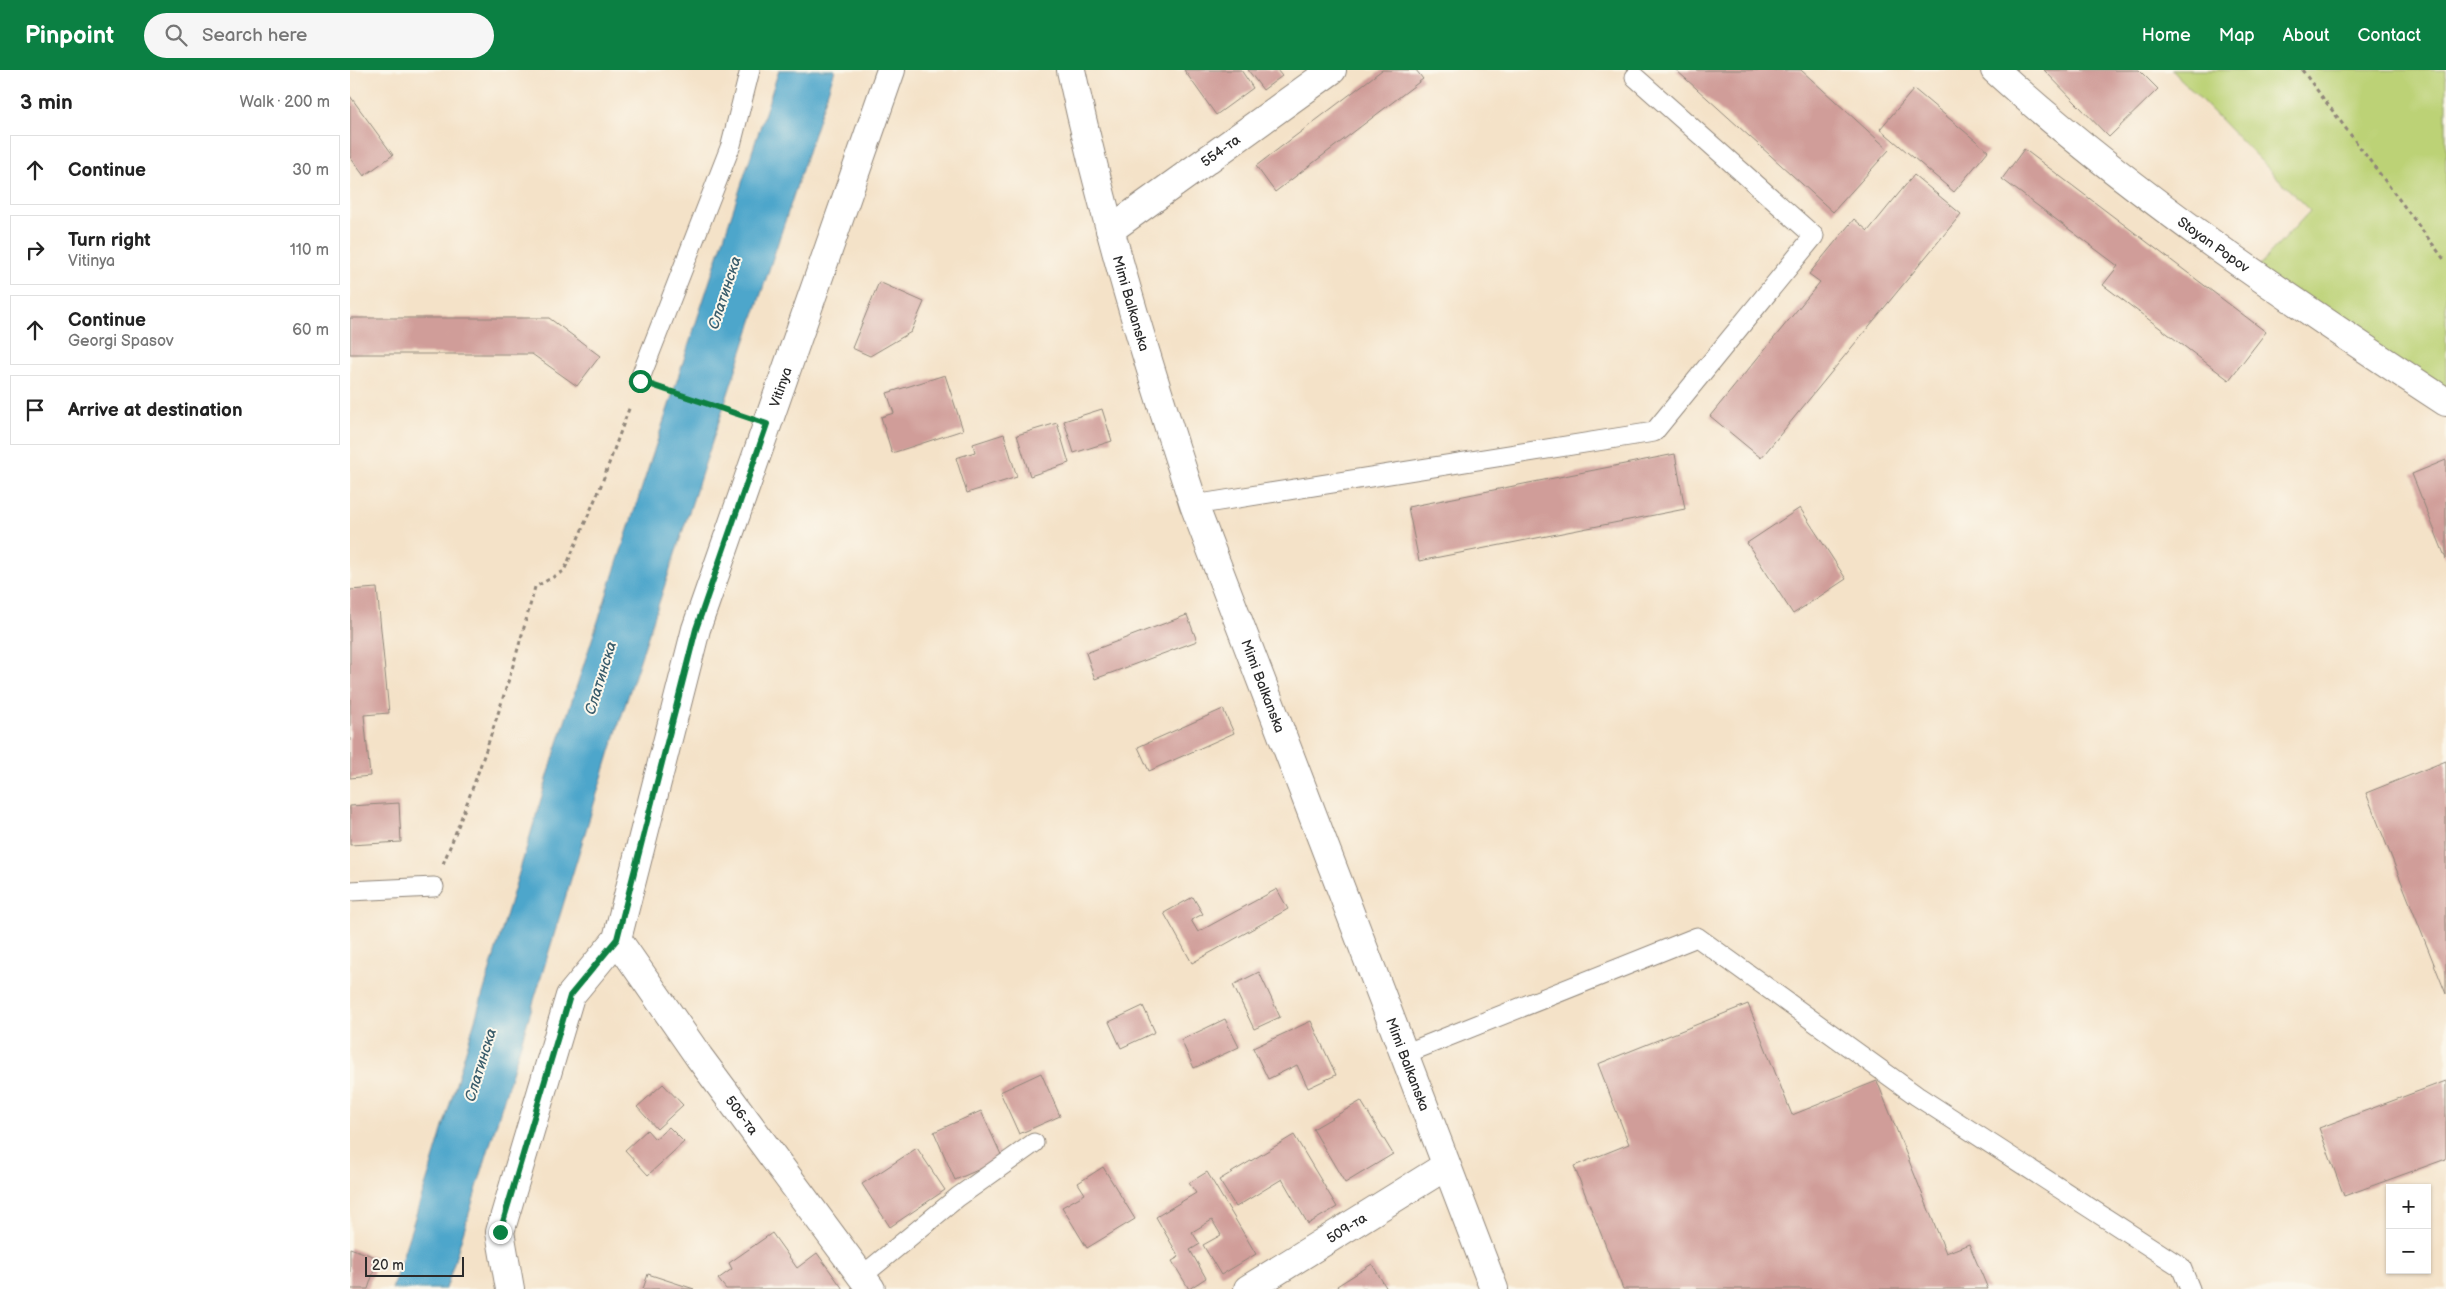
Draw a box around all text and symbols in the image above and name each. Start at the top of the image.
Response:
search box [144,13,494,58]
text: Pinpoint [25,21,114,50]
icon: search [162,21,190,49]
text: Search here [202,24,307,47]
text: Home [2142,25,2191,46]
text: Map [2219,25,2255,46]
text: About [2283,25,2330,46]
text: Contact [2358,25,2421,46]
text: 3 min [20,90,73,115]
text: Walk · 200 m [240,93,330,112]
street label: 554-та [1197,130,1244,170]
icon: ahead [21,156,49,184]
text: Continue [68,159,146,182]
text: 30 m [292,161,329,180]
street label: Stoyan Popov [2174,213,2253,276]
text: Turn right [68,229,151,252]
icon: right [21,236,49,264]
text: 110 m [290,241,329,260]
text: Vitinya [68,252,115,271]
water label: Слатинска [704,254,746,332]
street label: Mimi Balkanska [1109,254,1153,353]
text: Continue [68,309,146,332]
icon: ahead [21,316,49,344]
text: 60 m [292,321,329,340]
text: Georgi Spasov [68,332,174,351]
street label: Vitinya [766,365,795,409]
route start [629,370,652,393]
icon: arrive [21,396,49,424]
text: Arrive at destination [68,399,243,422]
street label: Mimi Balkanska [1238,637,1289,735]
water label: Слатинска [581,639,621,717]
street label: Mimi Balkanska [1382,1015,1434,1113]
water label: Слатинска [461,1026,501,1104]
street label: 506-та [722,1092,763,1139]
map controls [2386,1184,2431,1274]
button: + [2386,1184,2431,1229]
street label: 509-та [1323,1209,1370,1247]
route end [489,1221,512,1244]
button: − [2386,1229,2431,1274]
scale bar [365,1254,464,1277]
text: 20 m [372,1257,404,1274]

